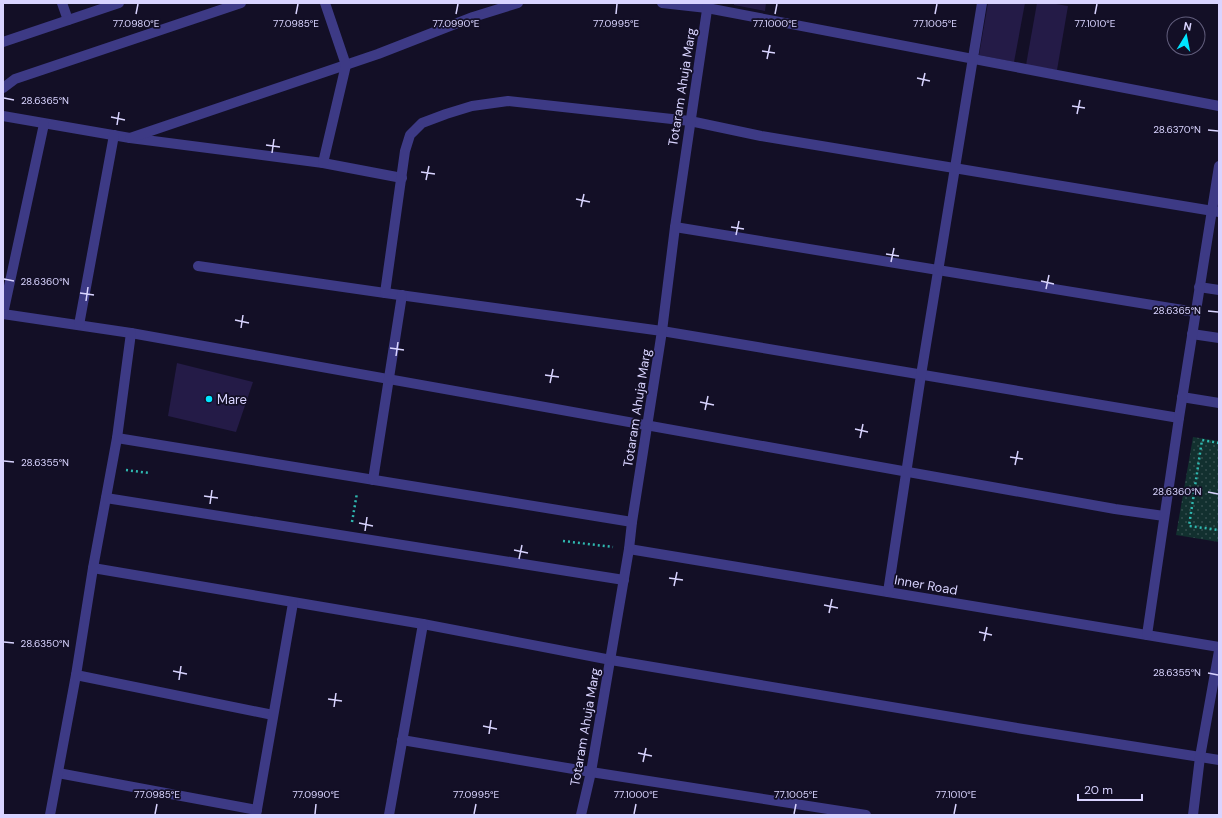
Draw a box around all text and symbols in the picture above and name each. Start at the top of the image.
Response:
north arrow [1166,16,1206,56]
text: 77.0980°E [113,17,160,30]
text: 77.0985°E [273,17,319,30]
text: 77.0990°E [433,17,480,30]
text: 77.0995°E [593,17,639,30]
text: 77.1000°E [753,17,798,30]
text: 77.1005°E [913,17,957,30]
text: 77.1010°E [1075,17,1116,30]
text: N [1183,19,1193,34]
street label: Totaram Ahuja Marg [664,26,700,148]
text: 28.6365°N [21,94,69,107]
text: 28.6370°N [1153,123,1201,136]
text: 28.6360°N [21,275,70,288]
text: 28.6365°N [1153,304,1201,317]
street label: Totaram Ahuja Marg [619,347,655,469]
place label: Mare [217,391,247,408]
marker: Mare [204,394,214,404]
text: 28.6355°N [21,456,69,469]
text: 28.6360°N [1153,485,1202,498]
street label: Inner Road [893,571,959,599]
text: 28.6350°N [21,637,69,650]
text: 28.6355°N [1153,666,1201,679]
street label: Totaram Ahuja Marg [566,667,604,787]
scale bar [1078,776,1142,802]
text: 20 m [1084,782,1113,798]
text: 77.0985°E [134,788,180,801]
text: 77.0990°E [293,788,340,801]
text: 77.0995°E [453,788,499,801]
text: 77.1000°E [614,788,659,801]
text: 77.1005°E [774,788,818,801]
text: 77.1010°E [936,788,977,801]

